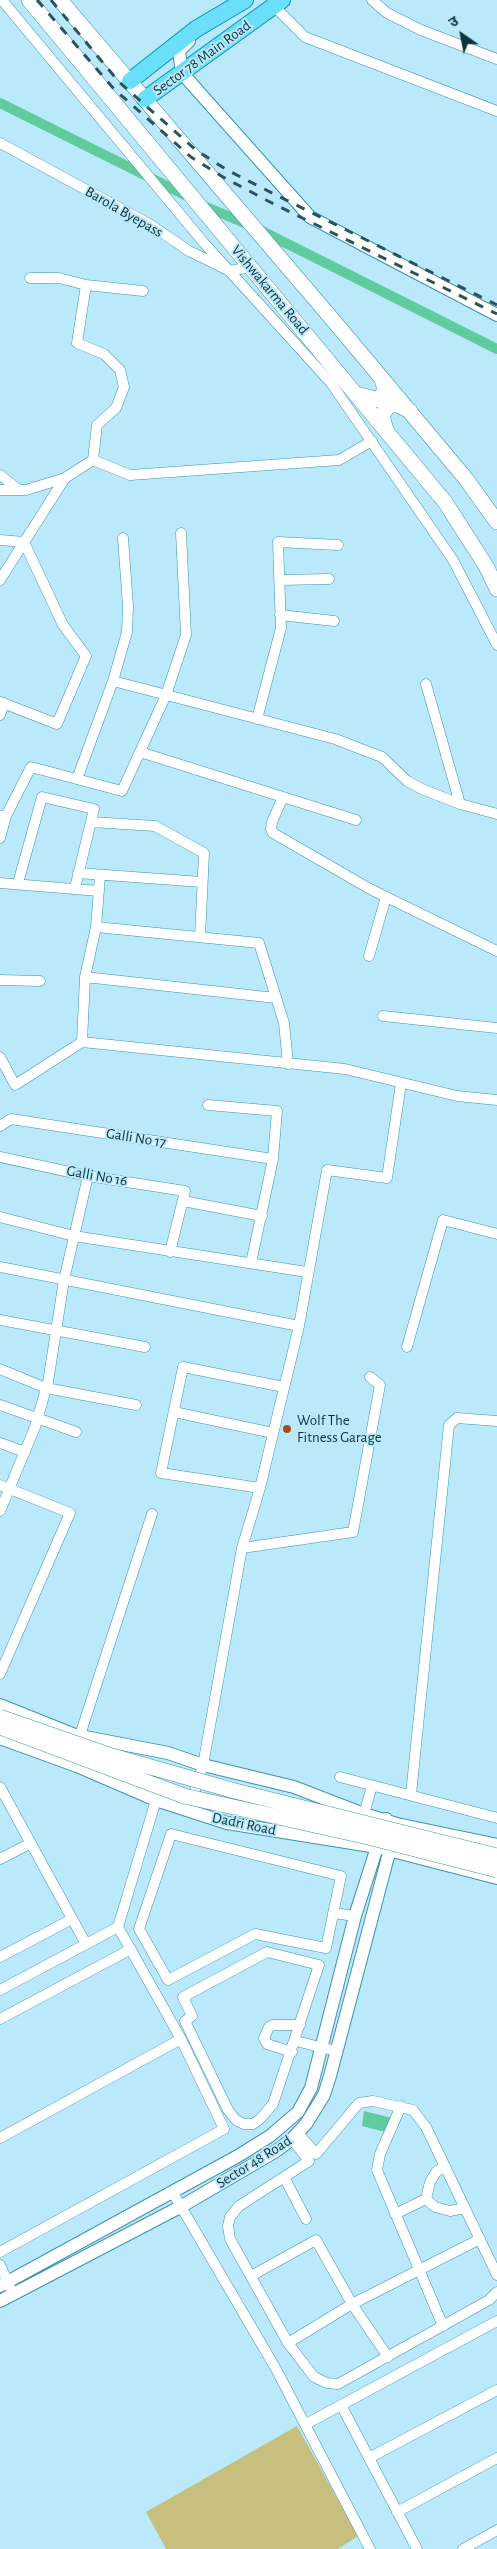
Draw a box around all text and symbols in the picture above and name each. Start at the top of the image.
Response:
north arrow [437,10,487,60]
text: उ [447,14,461,31]
street label: Sector 78 Main Road [149,16,255,100]
street label: Barola Byepass [82,182,166,242]
street label: Vishwakarma Road [227,242,313,338]
street label: Galli No 17 [105,1124,167,1152]
street label: Galli No 16 [65,1162,129,1190]
place label: Wolf The Fitness Garage [297,1411,382,1446]
marker: Wolf The Fitness Garage [281,1423,293,1435]
street label: Dadri Road [210,1808,278,1840]
street label: Sector 48 Road [213,2132,295,2192]

